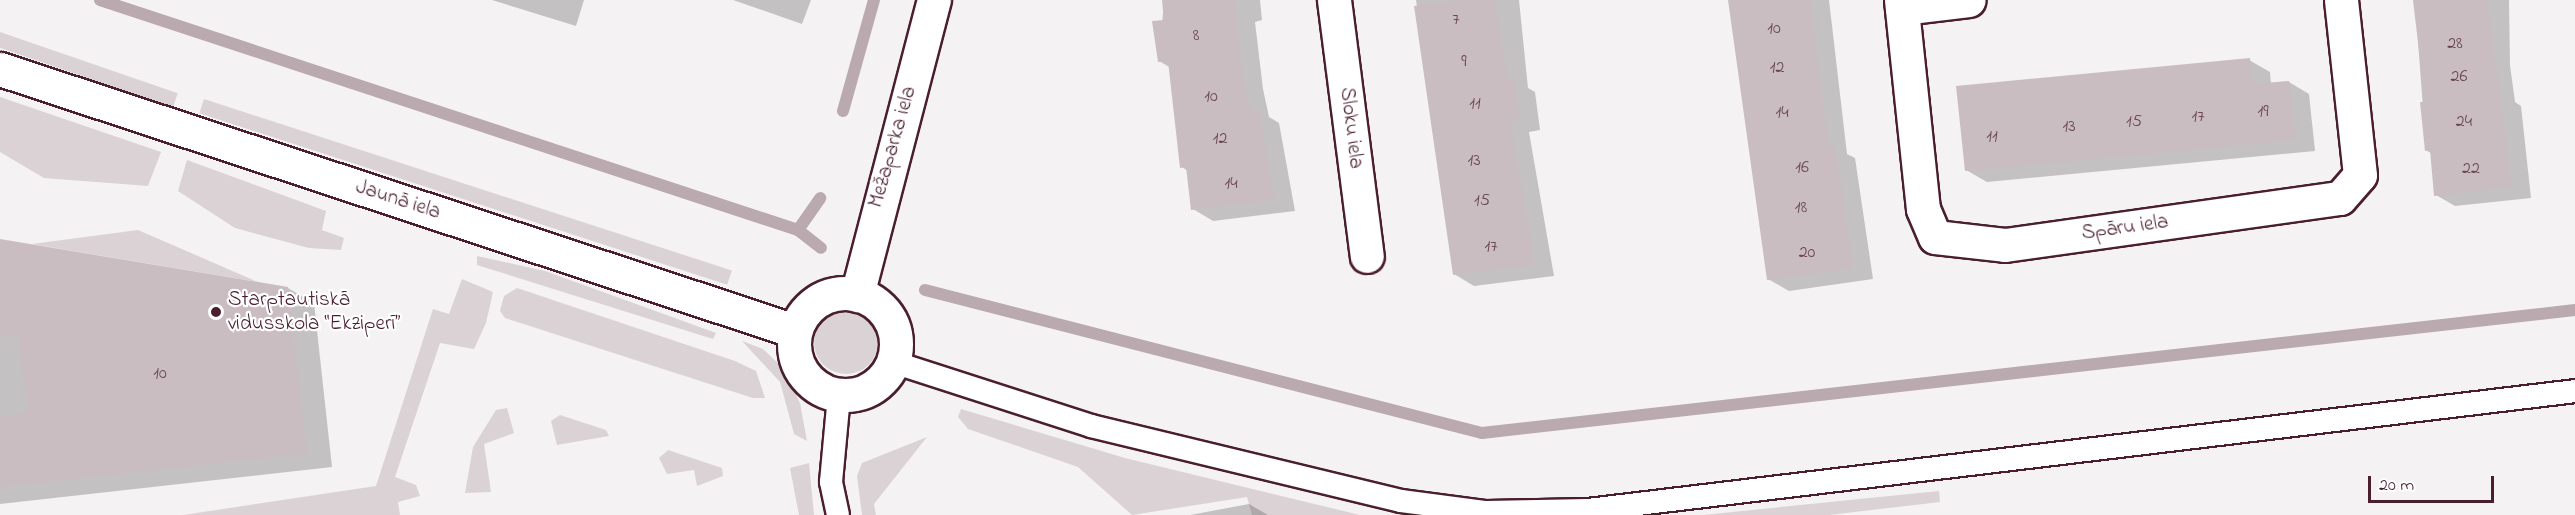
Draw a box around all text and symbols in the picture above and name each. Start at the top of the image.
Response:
house number: 7 [1452,9,1460,31]
house number: 10 [1767,18,1781,40]
house number: 8 [1193,25,1199,47]
house number: 28 [2447,33,2463,55]
house number: 9 [1461,51,1467,73]
house number: 12 [1770,57,1784,79]
house number: 26 [2451,66,2467,88]
street label: Mežaparka iela [864,83,922,211]
house number: 10 [1204,86,1218,108]
street label: Sloku iela [1334,86,1368,170]
house number: 11 [1469,93,1481,115]
house number: 19 [2257,101,2269,123]
house number: 14 [1775,102,1789,124]
house number: 17 [2191,106,2205,128]
house number: 15 [2126,111,2142,133]
house number: 24 [2456,111,2472,133]
house number: 13 [2062,116,2076,138]
house number: 11 [1986,126,1998,148]
house number: 12 [1213,128,1227,150]
house number: 13 [1467,150,1481,172]
house number: 16 [1795,157,1809,179]
house number: 22 [2462,158,2480,180]
house number: 14 [1224,173,1238,195]
street label: Jaunā iela [352,174,444,226]
house number: 15 [1474,190,1490,212]
house number: 18 [1795,197,1807,219]
street label: Spāru iela [2080,209,2170,247]
house number: 17 [1484,236,1498,258]
house number: 20 [1799,242,1815,264]
place label: Starptautiskā vidusskola “Ekziperī” [228,287,400,337]
marker: Starptautiskā vidusskola “Ekziperī” [209,305,223,319]
house number: 10 [153,363,167,385]
scale bar [2371,464,2497,502]
text: 20 m [2379,473,2414,499]

